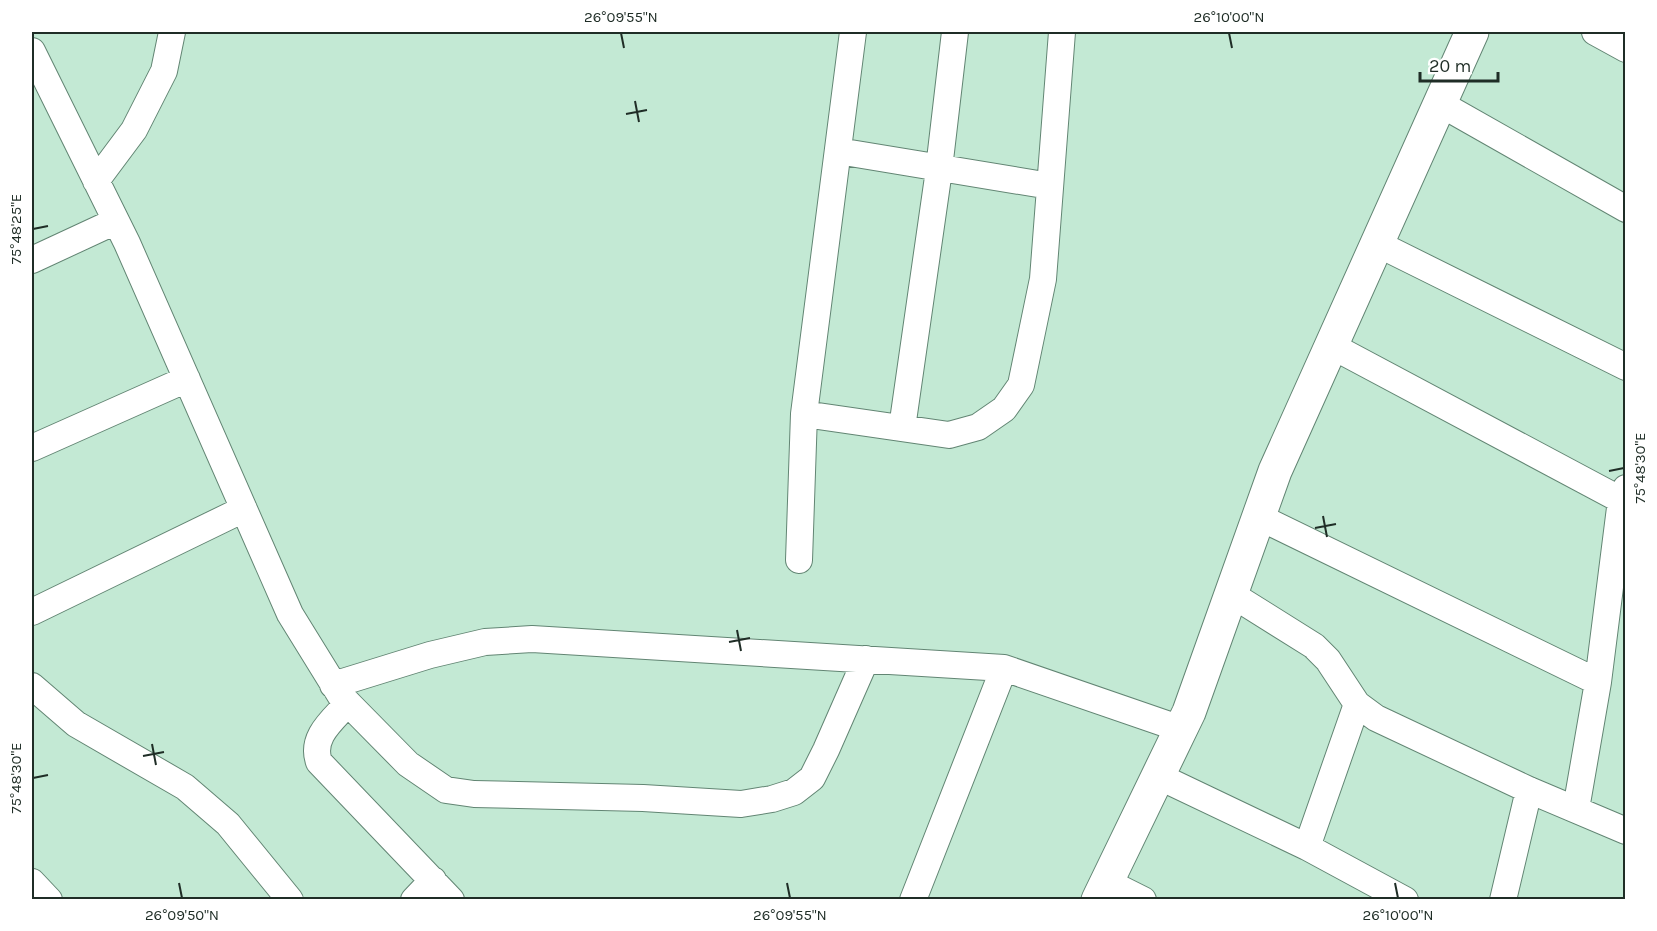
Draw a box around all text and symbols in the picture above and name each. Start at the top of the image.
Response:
text: 26°09'55"N [584,8,658,26]
text: 26°10'00"N [1194,8,1264,26]
scale bar [1420,45,1498,83]
text: 20 m [1429,55,1471,77]
text: 75°48'25"E [7,194,25,264]
text: 75°48'30"E [1631,432,1649,504]
text: 75°48'30"E [7,742,25,814]
text: 26°09'50"N [145,906,219,924]
text: 26°09'55"N [753,906,827,924]
text: 26°10'00"N [1363,906,1433,924]

